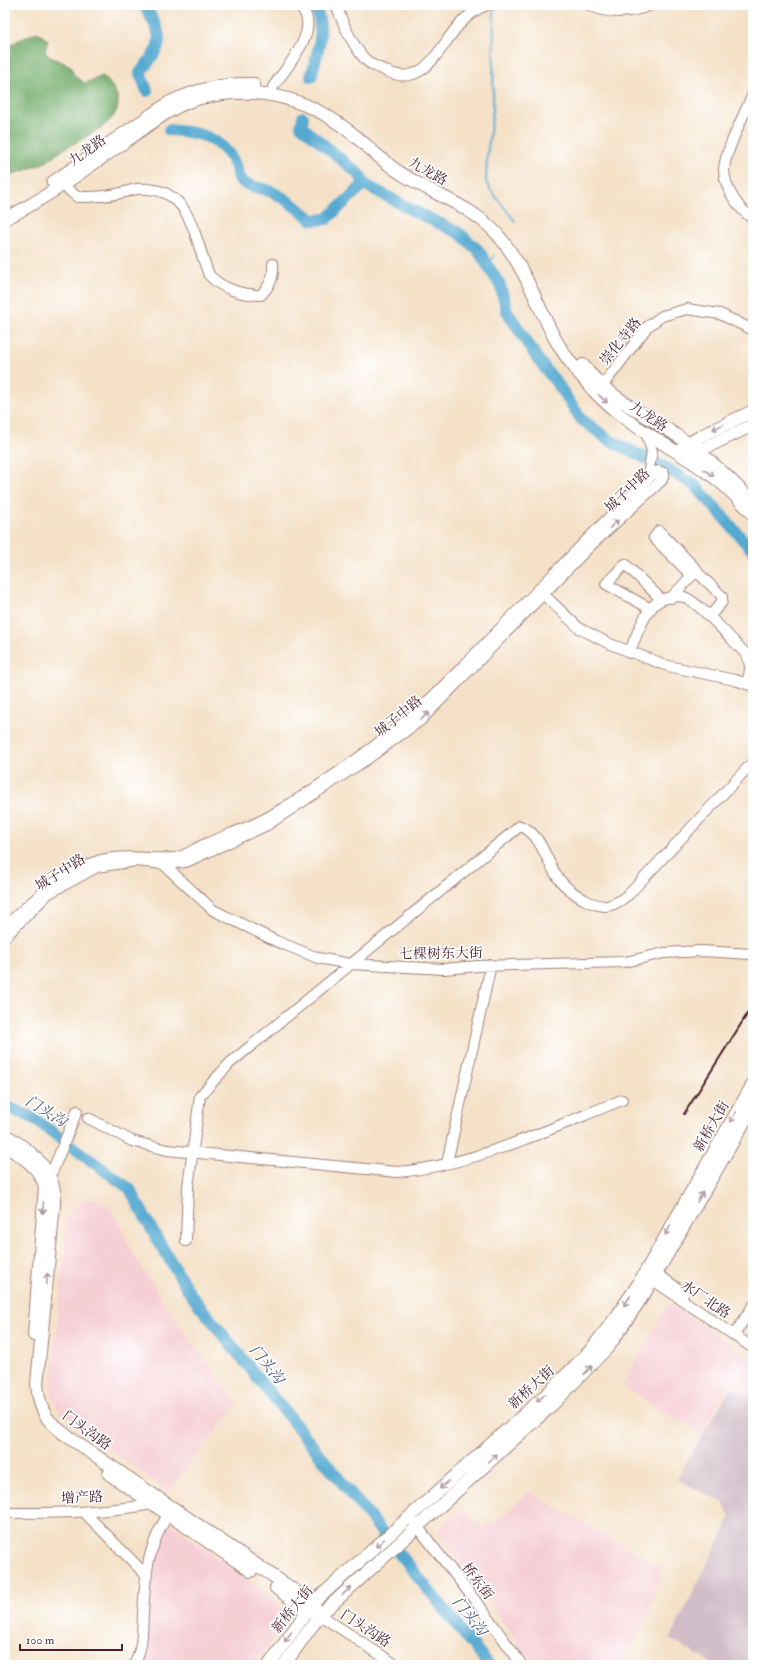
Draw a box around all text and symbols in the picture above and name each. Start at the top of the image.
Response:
street label: 九龙路 [65,131,109,169]
street label: 九龙路 [405,154,450,189]
street label: 崇化寺路 [596,314,645,368]
one-way arrow [598,394,608,404]
street label: 九龙路 [627,398,671,435]
one-way arrow [712,424,724,432]
street label: 城子中路 [601,465,653,516]
one-way arrow [703,469,714,478]
one-way arrow [609,519,619,528]
street label: 城子中路 [371,692,425,741]
one-way arrow [419,712,429,721]
street label: 城子中路 [32,850,89,894]
street label: 七棵树东大街 [399,944,483,963]
water label: 门头沟 [22,1092,72,1132]
street label: 新桥大街 [690,1098,733,1155]
one-way arrow [729,1111,737,1123]
one-way arrow [697,1191,705,1203]
one-way arrow [40,1201,47,1214]
one-way arrow [664,1224,672,1235]
one-way arrow [43,1273,51,1286]
street label: 水厂北路 [678,1277,734,1322]
one-way arrow [623,1295,631,1306]
water label: 门头沟 [245,1341,289,1389]
street label: 新桥大街 [505,1362,558,1412]
one-way arrow [583,1365,592,1375]
one-way arrow [536,1394,547,1403]
street label: 门头沟路 [59,1407,114,1454]
one-way arrow [488,1454,498,1463]
one-way arrow [439,1480,449,1489]
street label: 增产路 [61,1488,103,1507]
one-way arrow [374,1538,385,1547]
street label: 桥东街 [458,1559,497,1603]
street label: 新桥大街 [268,1582,317,1636]
one-way arrow [342,1586,352,1595]
water label: 门头沟 [448,1593,492,1641]
street label: 门头沟路 [338,1606,394,1651]
scale bar [20,1626,122,1652]
one-way arrow [284,1632,292,1643]
text: 100 m [26,1633,55,1648]

